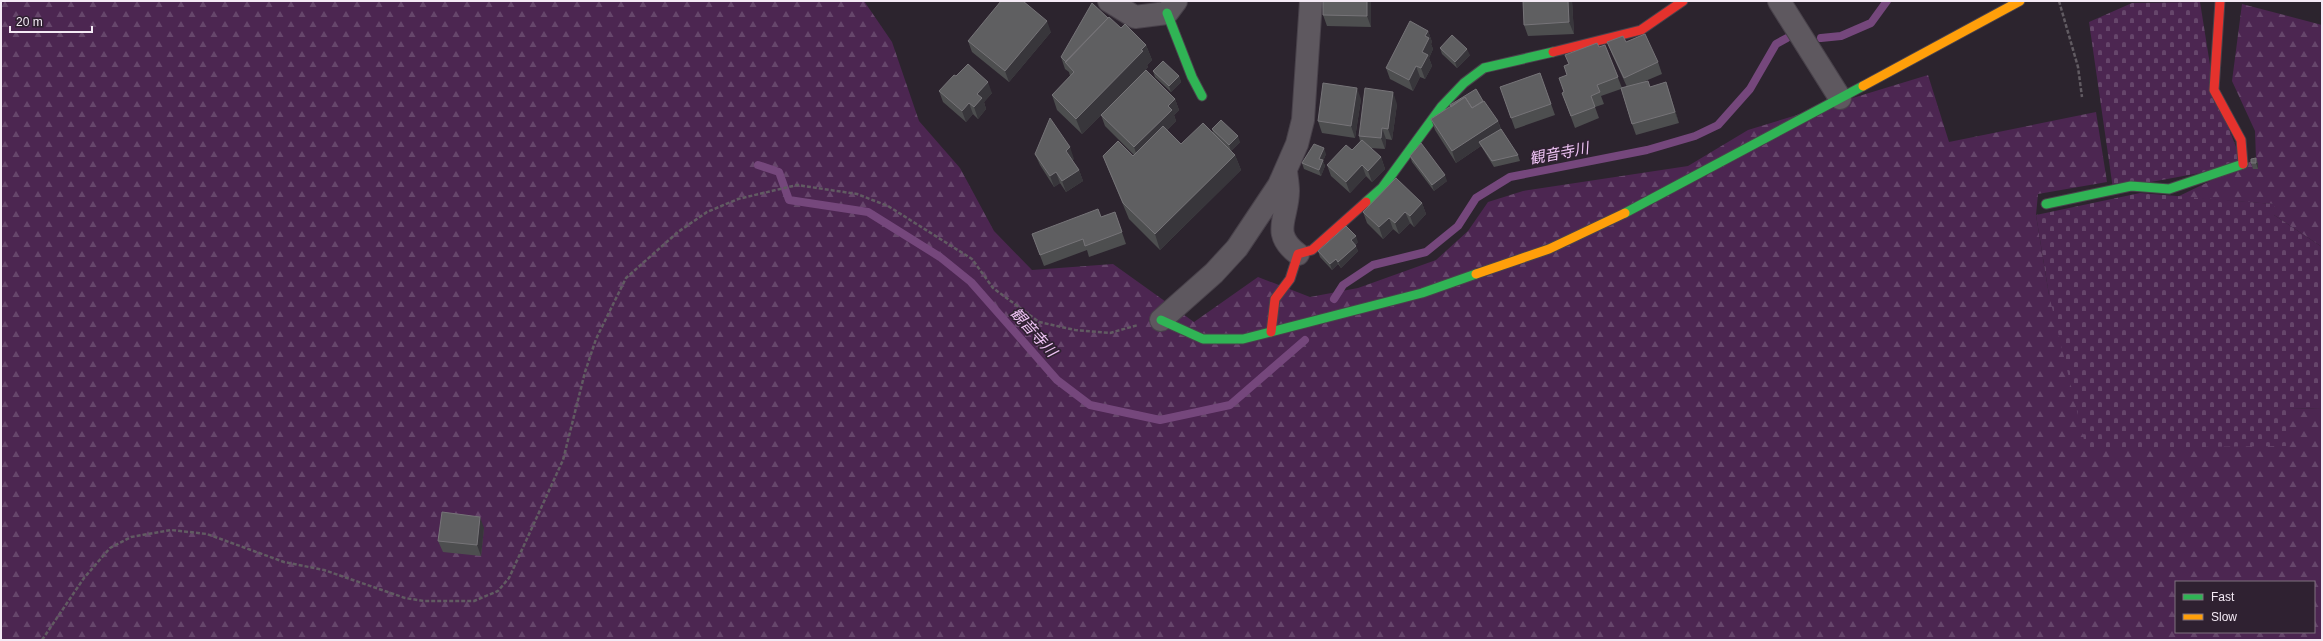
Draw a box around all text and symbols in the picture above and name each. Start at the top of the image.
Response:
scale bar [10,8,92,34]
text: 20 m [16,15,43,29]
water label: 観音寺川 [1528,139,1592,167]
water label: 観音寺川 [1008,304,1062,361]
legend [2175,581,2315,633]
text: Fast [2211,590,2235,604]
text: Slow [2211,610,2237,624]

